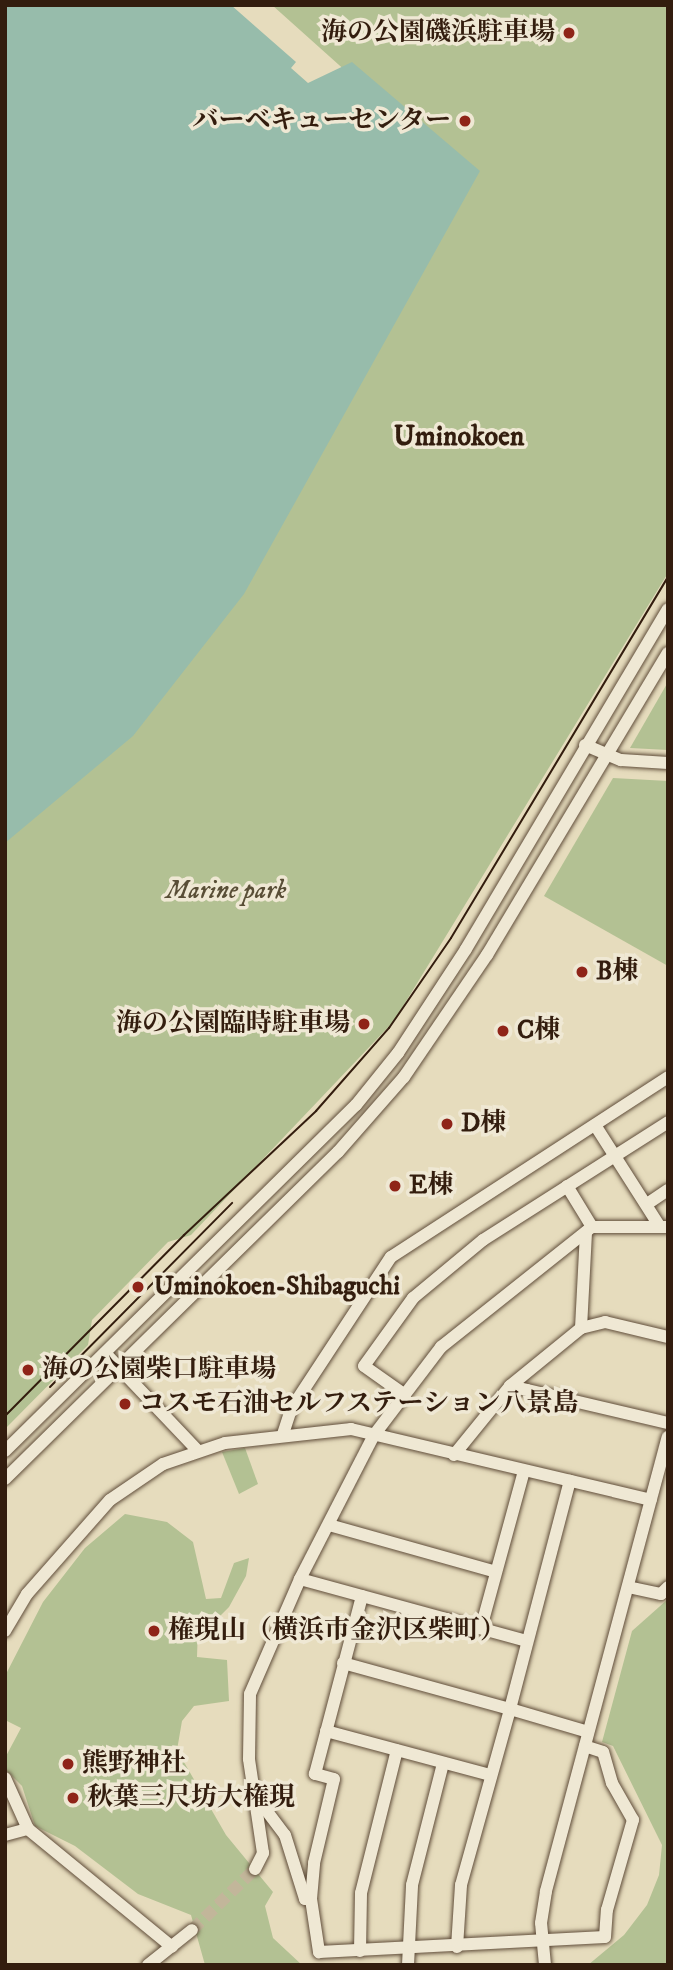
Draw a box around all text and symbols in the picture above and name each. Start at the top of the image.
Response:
place label: 海の公園磯浜駐車場 [321,17,555,49]
marker: 海の公園磯浜駐車場 [561,25,577,41]
place label: バーベキューセンター [191,105,451,137]
marker: バーベキューセンター [457,113,473,129]
district label: Uminokoen [394,420,524,454]
park label: Marine park [166,875,286,907]
place label: B棟 [596,956,638,988]
marker: B棟 [574,964,590,980]
place label: 海の公園臨時駐車場 [116,1008,350,1040]
place label: C棟 [517,1015,560,1047]
marker: 海の公園臨時駐車場 [356,1016,372,1032]
marker: C棟 [495,1023,511,1039]
place label: D棟 [461,1108,506,1140]
marker: D棟 [439,1116,455,1132]
place label: E棟 [409,1170,453,1202]
marker: E棟 [387,1178,403,1194]
place label: Uminokoen-Shibaguchi [154,1271,400,1303]
marker: Uminokoen-Shibaguchi [128,1277,148,1297]
place label: 海の公園柴口駐車場 [42,1354,276,1386]
marker: 海の公園柴口駐車場 [20,1362,36,1378]
place label: コスモ石油セルフステーション八景島 [139,1388,581,1420]
marker: コスモ石油セルフステーション八景島 [117,1396,133,1412]
place label: 権現山（横浜市金沢区柴町） [168,1615,506,1647]
marker: 権現山（横浜市金沢区柴町） [146,1623,162,1639]
place label: 熊野神社 [82,1748,186,1780]
marker: 熊野神社 [60,1756,76,1772]
place label: 秋葉三尺坊大権現 [87,1782,295,1814]
marker: 秋葉三尺坊大権現 [65,1790,81,1806]

